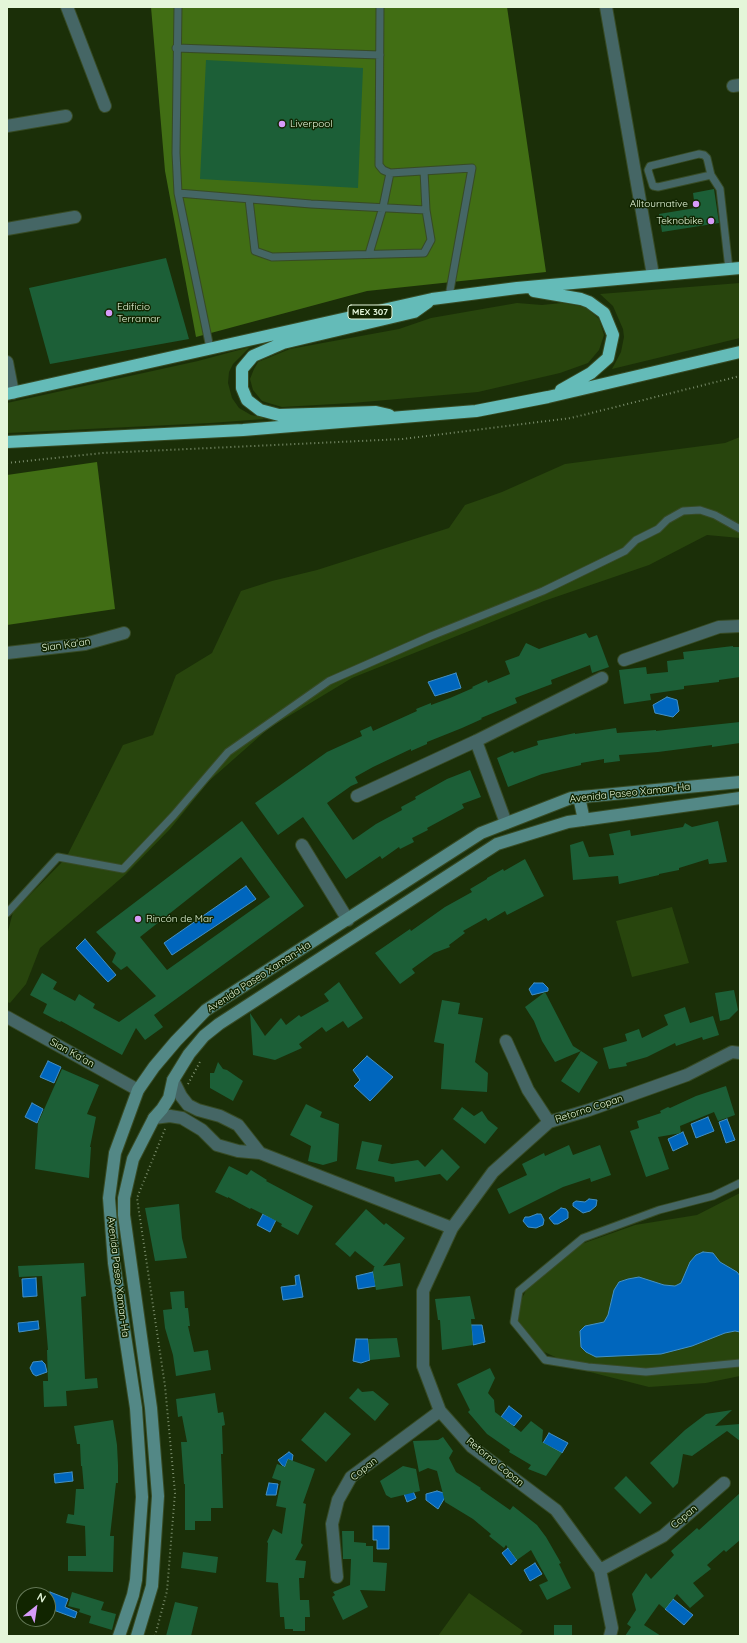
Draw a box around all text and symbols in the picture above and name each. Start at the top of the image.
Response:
place label: Liverpool [290,118,333,130]
marker: Liverpool [277,119,287,129]
place label: Alltournative [630,198,688,210]
marker: Alltournative [691,199,701,209]
place label: Teknobike [656,215,703,227]
marker: Teknobike [706,216,716,226]
place label: Edificio Terramar [117,301,160,324]
road number: MEX 307 [348,305,392,319]
marker: Edificio Terramar [104,308,114,318]
street label: Sian Ka'an [41,636,91,654]
street label: Avenida Paseo Xaman-Ha [569,781,691,805]
place label: Rincón de Mar [146,913,213,925]
marker: Rincón de Mar [133,914,143,924]
street label: Avenida Paseo Xaman-Ha [205,939,313,1015]
street label: Sian Ka'an [48,1036,96,1070]
street label: Retorno Copan [554,1092,624,1126]
street label: Avenida Paseo Xaman-Ha [105,1216,131,1338]
street label: Retorno Copan [464,1435,526,1489]
street label: Copan [348,1455,380,1483]
street label: Copan [668,1503,700,1531]
north arrow [16,1587,56,1627]
text: N [34,1589,49,1606]

